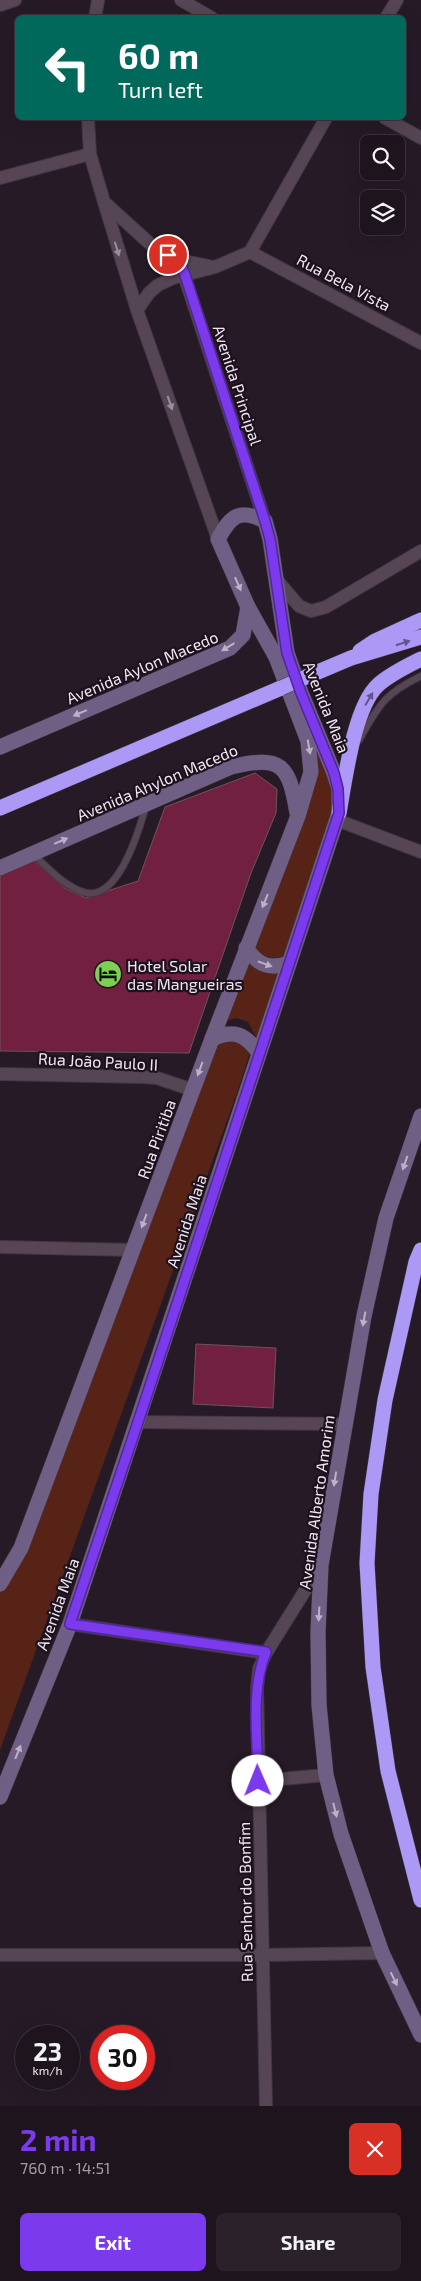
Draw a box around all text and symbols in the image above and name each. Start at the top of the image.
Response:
text: 60 m [118,34,199,76]
icon: left [35,35,100,100]
text: Turn left [118,76,203,102]
map controls [360,135,405,235]
button: search [360,135,405,180]
button: layers [360,190,405,235]
pin [147,234,189,276]
icon: arrive [154,241,182,269]
one-way arrow [114,242,122,257]
street label: Rua Bela Vista [294,249,394,315]
street label: Avenida Principal [210,323,266,448]
one-way arrow [167,395,174,410]
one-way arrow [234,577,242,591]
street label: Avenida Aylon Macedo [63,626,221,708]
one-way arrow [396,639,411,647]
one-way arrow [222,643,235,652]
street label: Avenida Maia [300,658,354,756]
one-way arrow [365,692,374,705]
one-way arrow [72,709,87,717]
street label: Avenida Ahylon Macedo [74,739,240,825]
one-way arrow [306,739,314,755]
one-way arrow [54,837,68,845]
one-way arrow [261,894,269,909]
place label: Hotel Solar das Mangueiras [127,956,243,993]
hotel icon: Hotel Solar das Mangueiras [93,959,123,989]
one-way arrow [258,960,273,968]
street label: Rua João Paulo II [38,1048,158,1074]
one-way arrow [196,1062,204,1076]
street label: Rua Piritiba [133,1097,179,1181]
one-way arrow [401,1155,408,1170]
street label: Avenida Maia [162,1172,210,1270]
one-way arrow [140,1214,147,1229]
one-way arrow [359,1312,367,1328]
street label: Avenida Alberto Amorim [294,1414,338,1590]
one-way arrow [331,1472,339,1488]
street label: Avenida Maia [31,1555,83,1653]
one-way arrow [315,1606,323,1622]
one-way arrow [15,1744,22,1759]
position arrow [231,1754,283,1806]
one-way arrow [331,1802,339,1817]
street label: Rua Senhor do Bonfim [234,1822,256,1982]
one-way arrow [390,1972,399,1987]
speed limit sign: 30 [90,2025,155,2090]
text: 23 [33,2036,62,2066]
text: km/h [33,2063,62,2077]
text: 2 min [20,2121,97,2157]
button: close [349,2123,401,2175]
text: 760 m · 14:51 [20,2158,110,2177]
button: Exit [20,2213,206,2271]
button: Share [216,2213,401,2271]

